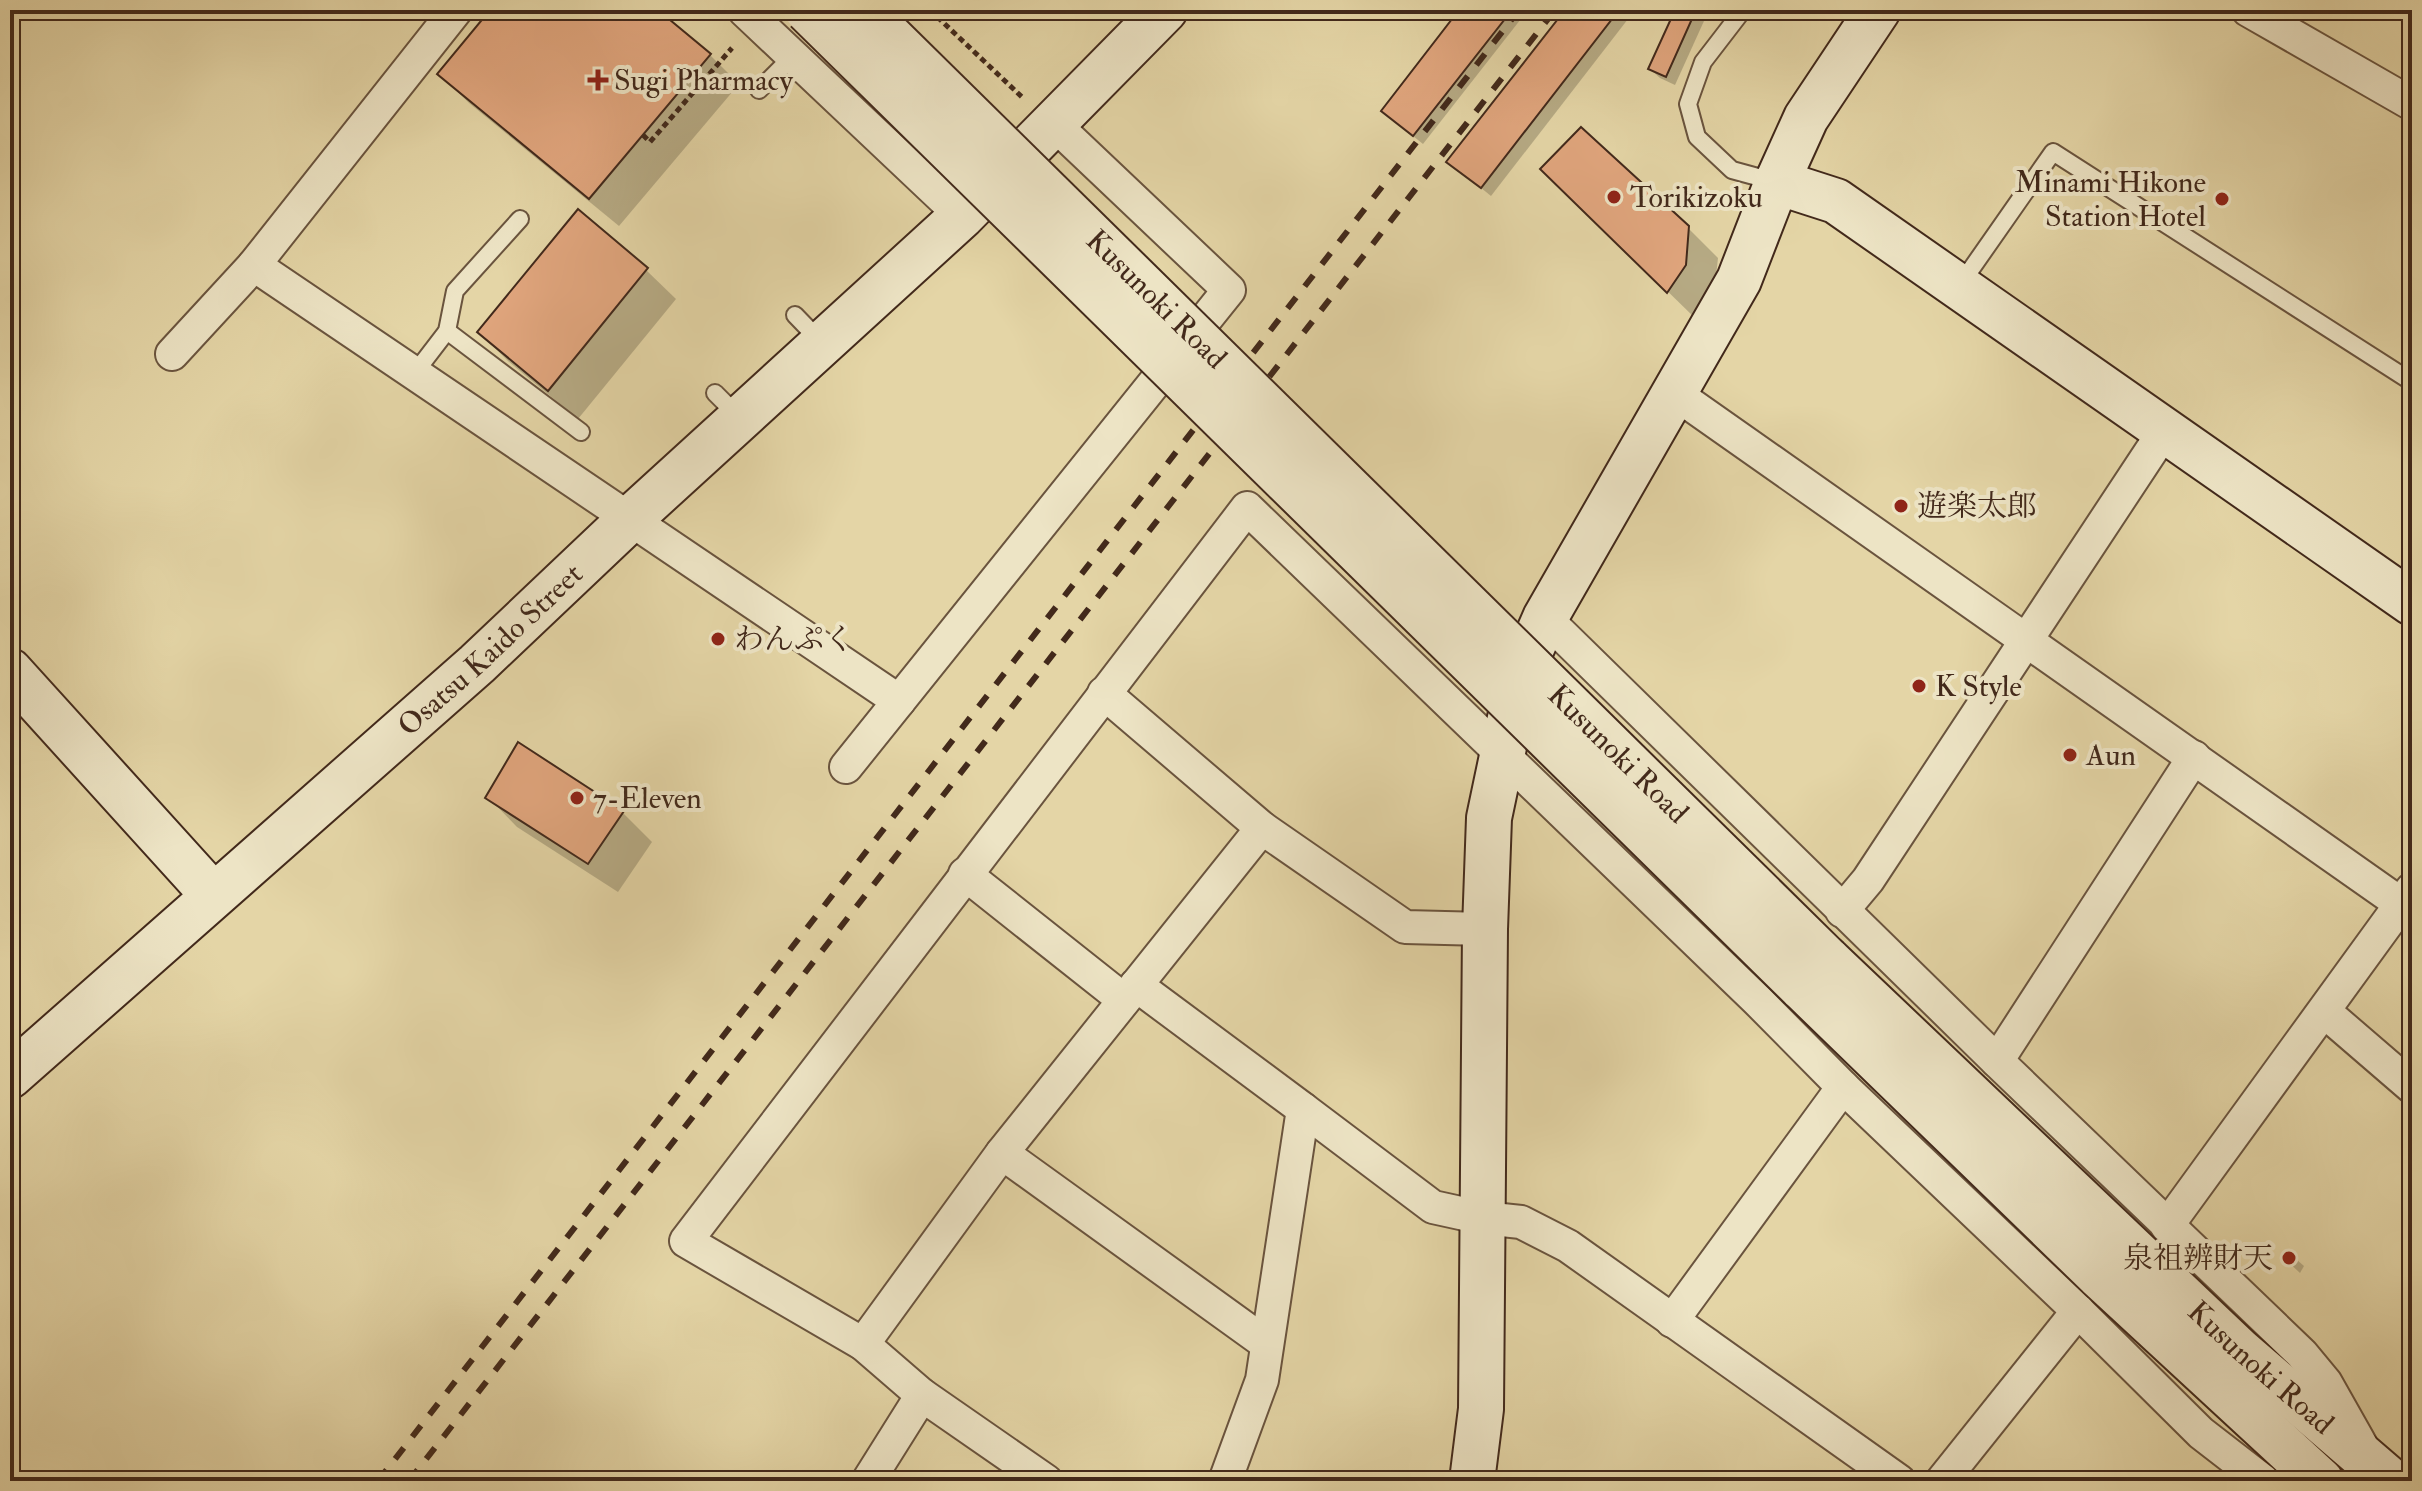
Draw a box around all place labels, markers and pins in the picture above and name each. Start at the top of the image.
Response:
place label: Sugi Pharmacy [614,62,794,99]
marker: Sugi Pharmacy [589,71,607,89]
place label: Minami Hikone Station Hotel [2015,164,2206,235]
place label: Torikizoku [1630,179,1763,216]
marker: Torikizoku [1605,188,1623,206]
marker: Minami Hikone Station Hotel [2213,190,2231,208]
place label: 遊楽太郎 [1917,488,2037,525]
marker: 遊楽太郎 [1892,497,1910,515]
place label: わんぷく [734,621,854,658]
marker: わんぷく [709,630,727,648]
place label: K Style [1935,668,2022,705]
marker: K Style [1910,677,1928,695]
place label: Aun [2085,737,2136,774]
marker: Aun [2061,746,2079,764]
place label: 7-Eleven [593,780,702,817]
marker: 7-Eleven [568,789,586,807]
place label: 泉祖辨財天 [2123,1240,2273,1277]
marker: 泉祖辨財天 [2280,1249,2298,1267]

